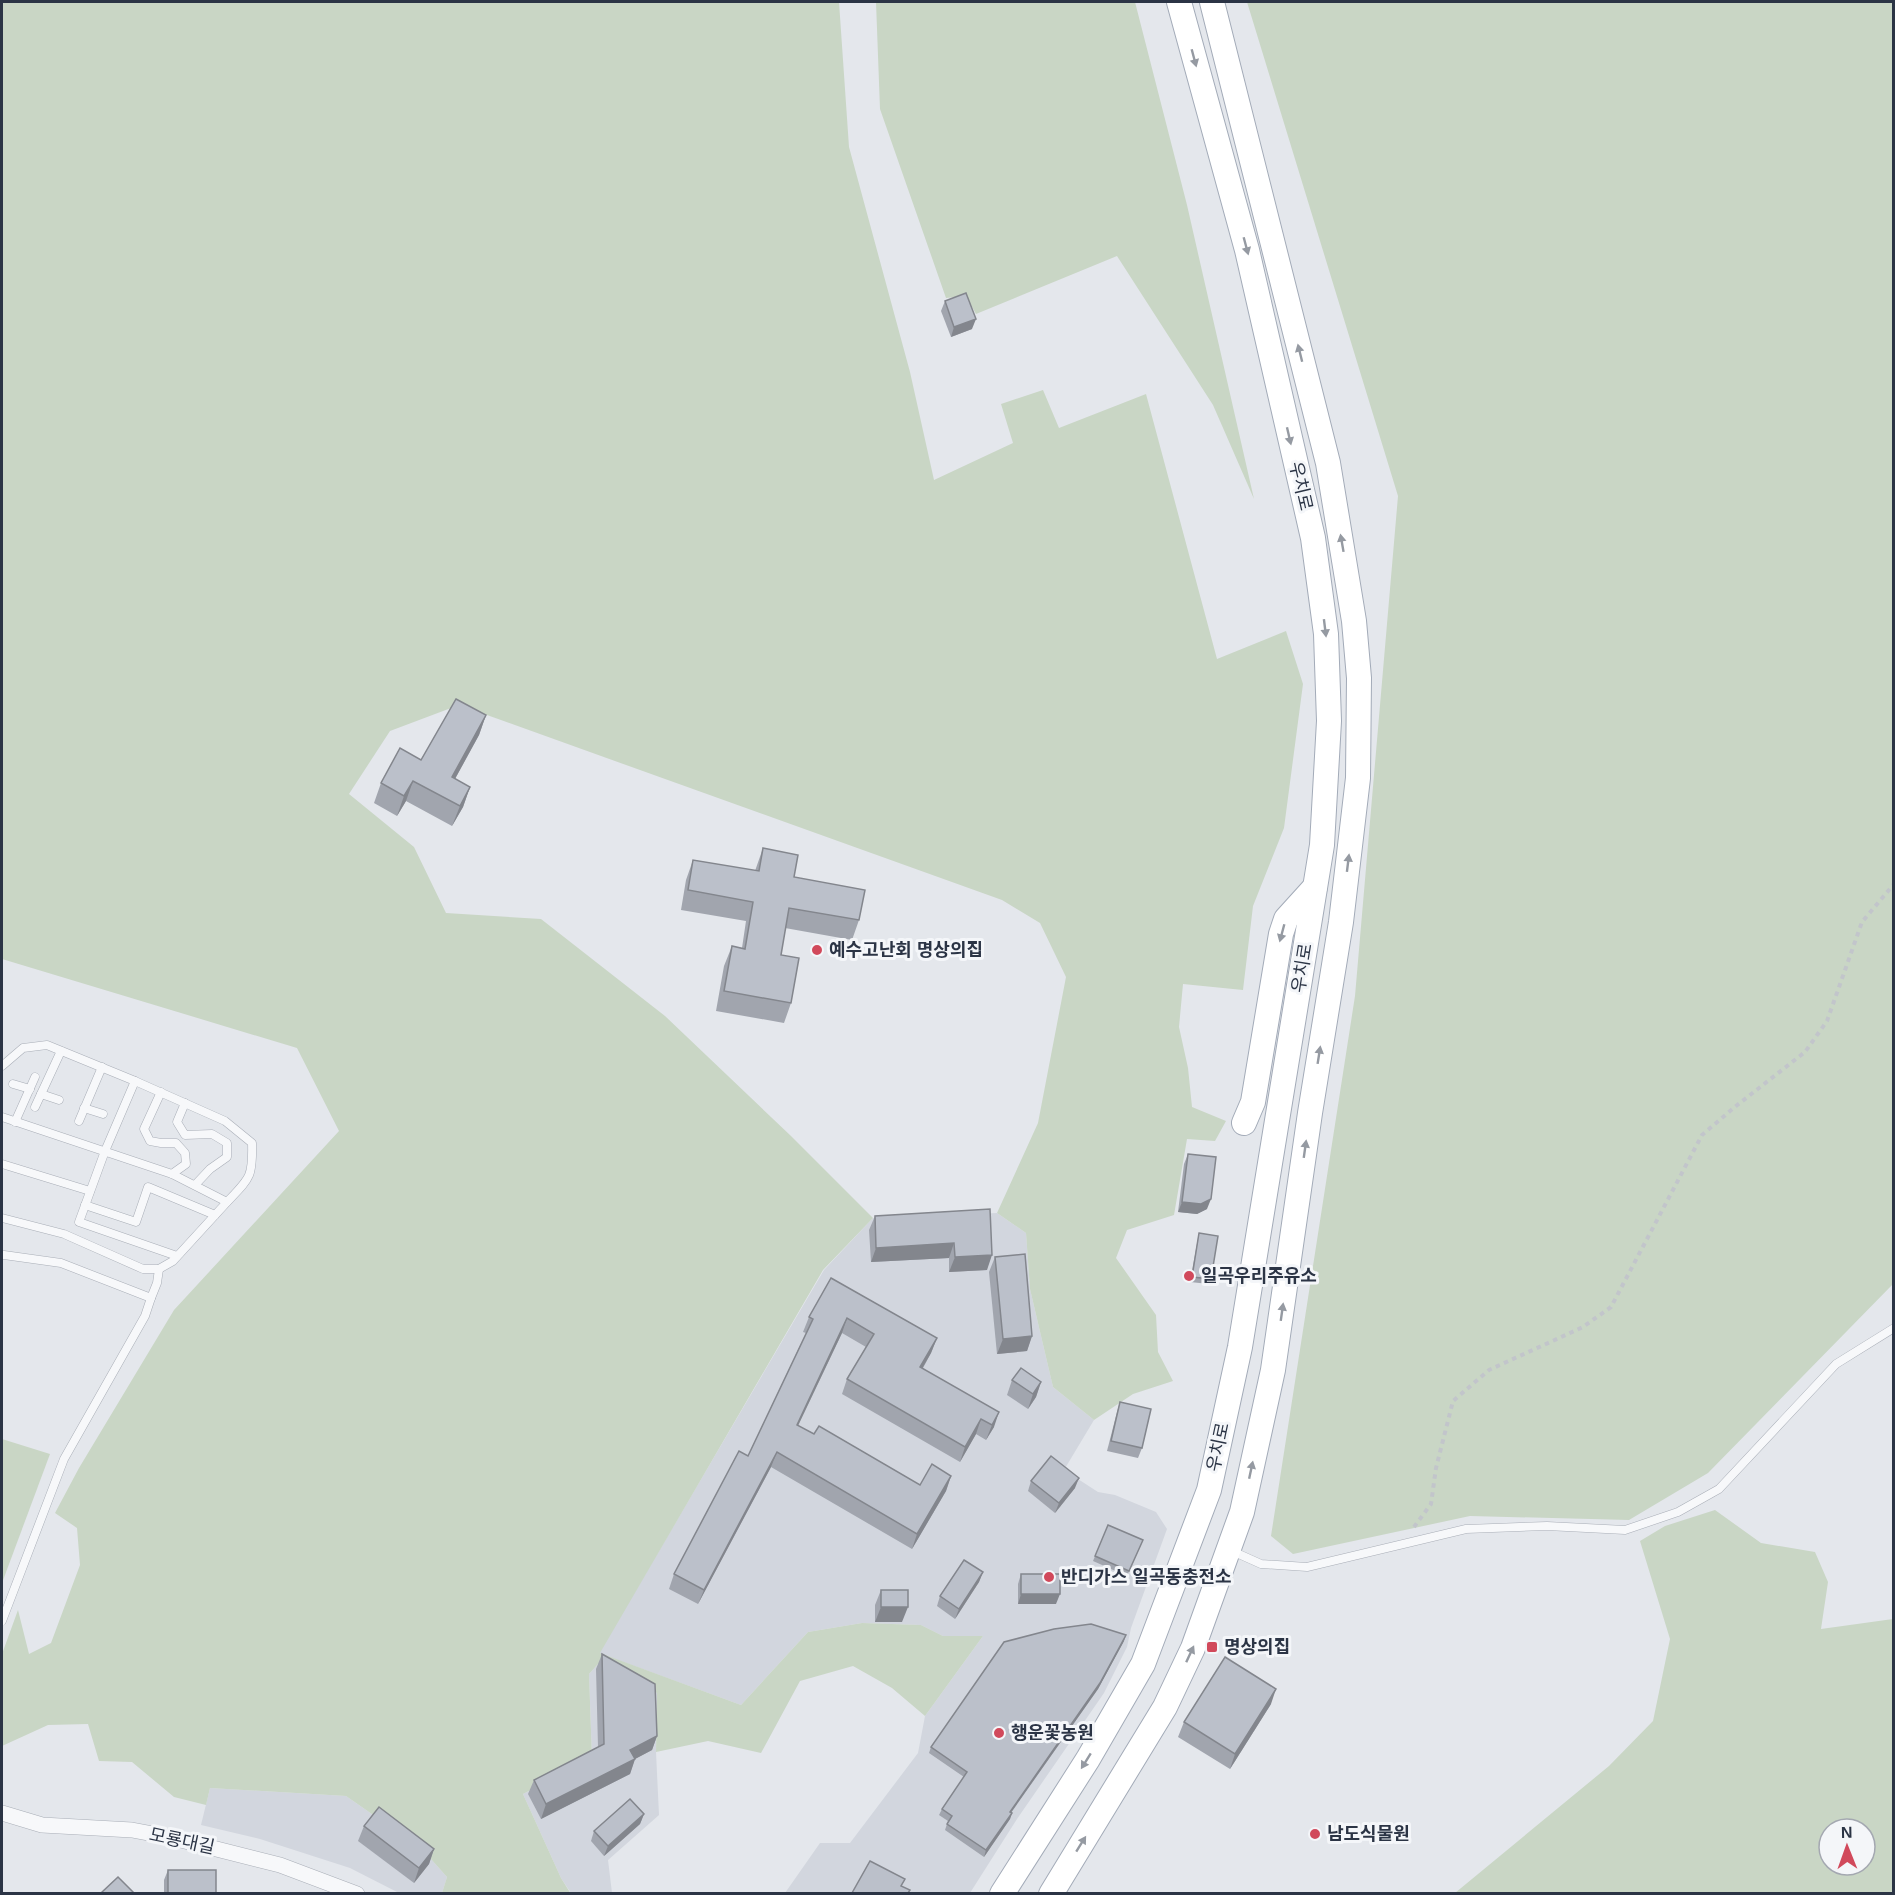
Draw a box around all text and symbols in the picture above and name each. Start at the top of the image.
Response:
one-way arrow [1190,49,1199,67]
one-way arrow [1242,237,1251,255]
one-way arrow [1295,344,1305,362]
one-way arrow [1285,427,1295,445]
street label: 우치로 [1286,460,1316,512]
one-way arrow [1337,534,1346,553]
one-way arrow [1320,618,1329,637]
one-way arrow [1343,853,1353,872]
one-way arrow [1277,925,1286,943]
place label: 예수고난회 명상의집 [829,940,983,960]
street label: 우치로 [1288,942,1316,994]
marker: 예수고난회 명상의집 [810,943,824,957]
one-way arrow [1315,1046,1324,1065]
one-way arrow [1301,1139,1310,1158]
place label: 일곡우리주유소 [1201,1266,1317,1286]
marker: 일곡우리주유소 [1182,1269,1196,1283]
one-way arrow [1277,1302,1286,1321]
street label: 우치로 [1203,1421,1233,1473]
one-way arrow [1247,1460,1257,1479]
place label: 반디가스 일곡동충전소 [1061,1567,1232,1587]
marker: 반디가스 일곡동충전소 [1042,1570,1056,1584]
place label: 명상의집 [1224,1637,1290,1657]
marker: 명상의집 [1205,1640,1219,1654]
one-way arrow [1185,1646,1194,1663]
place label: 행운꽃농원 [1011,1723,1094,1743]
marker: 행운꽃농원 [992,1726,1006,1740]
one-way arrow [1081,1753,1092,1769]
north arrow [1817,1817,1877,1877]
street label: 모룡대길 [148,1824,216,1858]
place label: 남도식물원 [1327,1824,1410,1844]
text: N [1841,1824,1853,1841]
marker: 남도식물원 [1308,1827,1322,1841]
one-way arrow [1076,1836,1087,1852]

